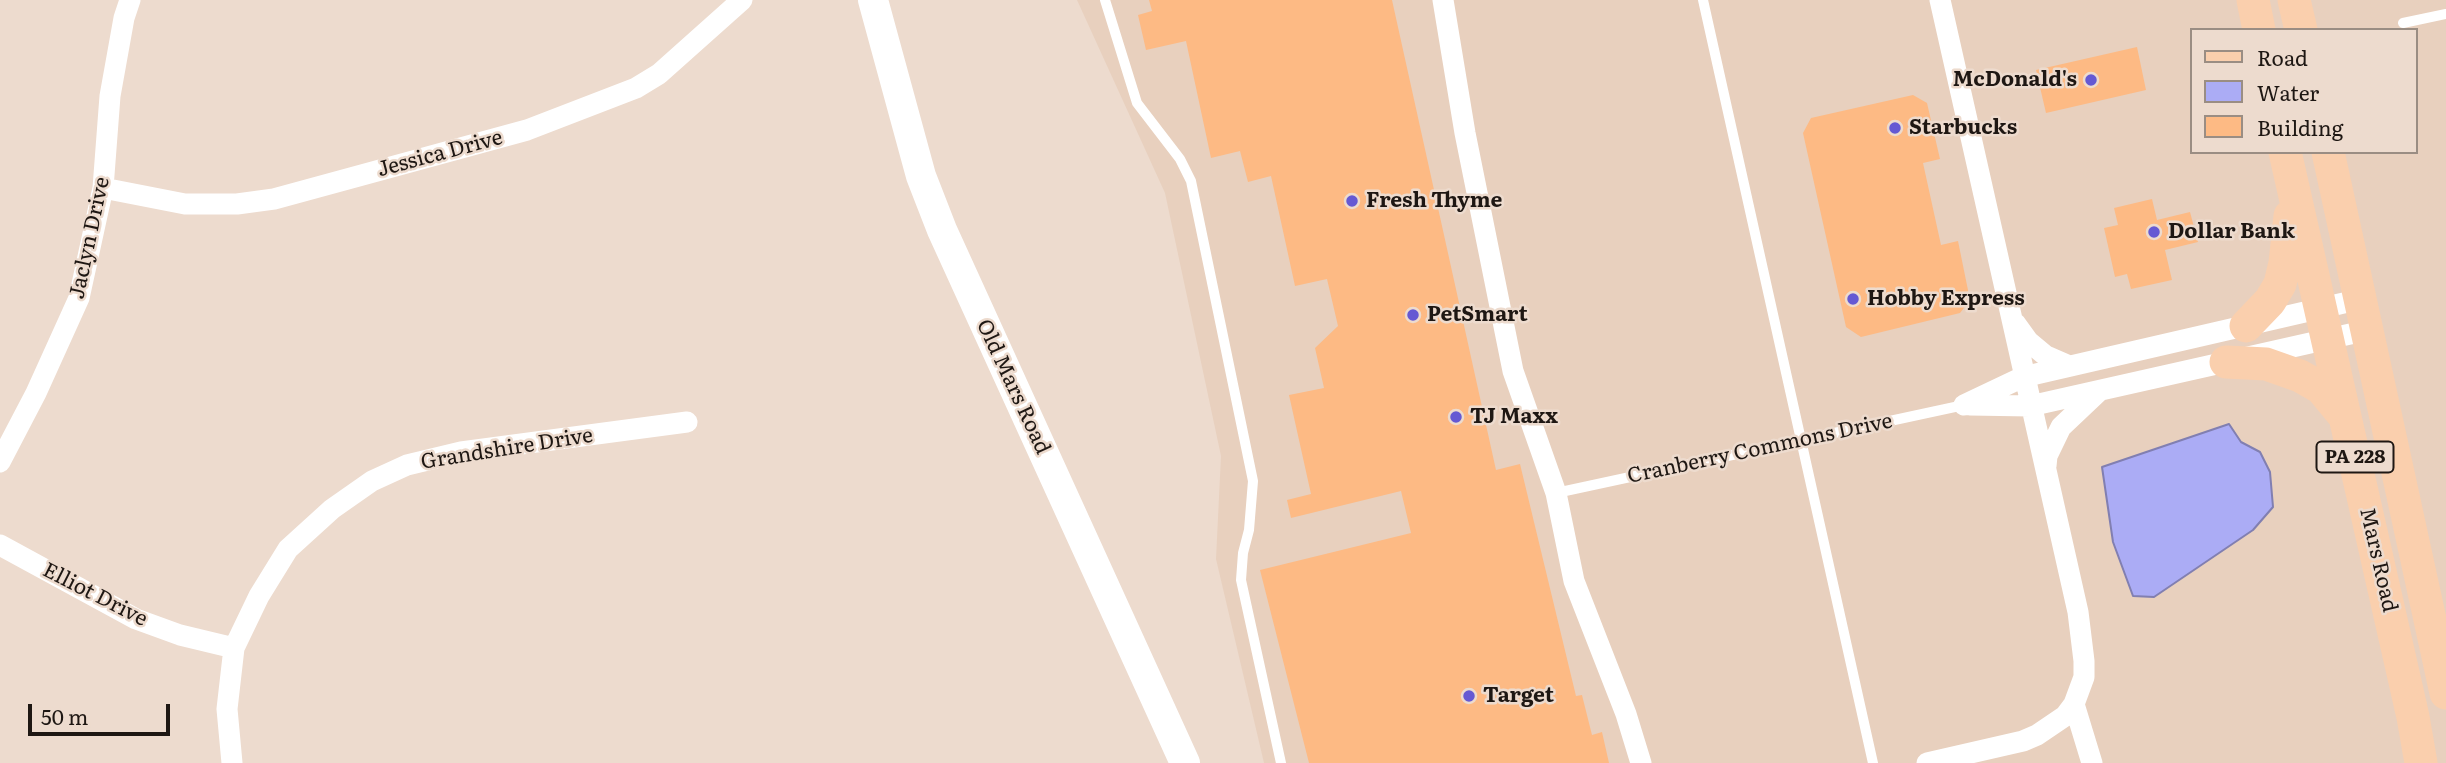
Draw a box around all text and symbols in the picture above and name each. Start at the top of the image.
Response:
legend [2190,28,2418,154]
text: Road [2257,41,2308,72]
place label: McDonald's [1953,67,2077,93]
marker: McDonald's [2083,72,2099,88]
text: Water [2257,76,2319,107]
text: Building [2257,111,2343,142]
place label: Starbucks [1909,115,2017,141]
marker: Starbucks [1887,120,1903,136]
street label: Jessica Drive [375,125,505,183]
street label: Jaclyn Drive [65,175,115,301]
place label: Fresh Thyme [1366,188,1503,214]
marker: Fresh Thyme [1344,193,1360,209]
place label: Dollar Bank [2168,219,2295,245]
marker: Dollar Bank [2146,224,2162,240]
place label: Hobby Express [1867,286,2025,312]
marker: Hobby Express [1845,291,1861,307]
place label: PetSmart [1427,302,1528,328]
marker: PetSmart [1405,307,1421,323]
street label: Old Mars Road [971,316,1055,458]
place label: TJ Maxx [1470,404,1558,430]
marker: TJ Maxx [1448,409,1464,425]
street label: Cranberry Commons Drive [1625,409,1895,489]
street label: Grandshire Drive [419,423,595,475]
road number: PA 228 [2316,442,2394,472]
street label: Mars Road [2354,505,2402,615]
street label: Elliot Drive [38,558,152,632]
place label: Target [1483,683,1554,709]
marker: Target [1461,688,1477,704]
scale bar [32,690,173,734]
text: 50 m [41,700,88,731]

